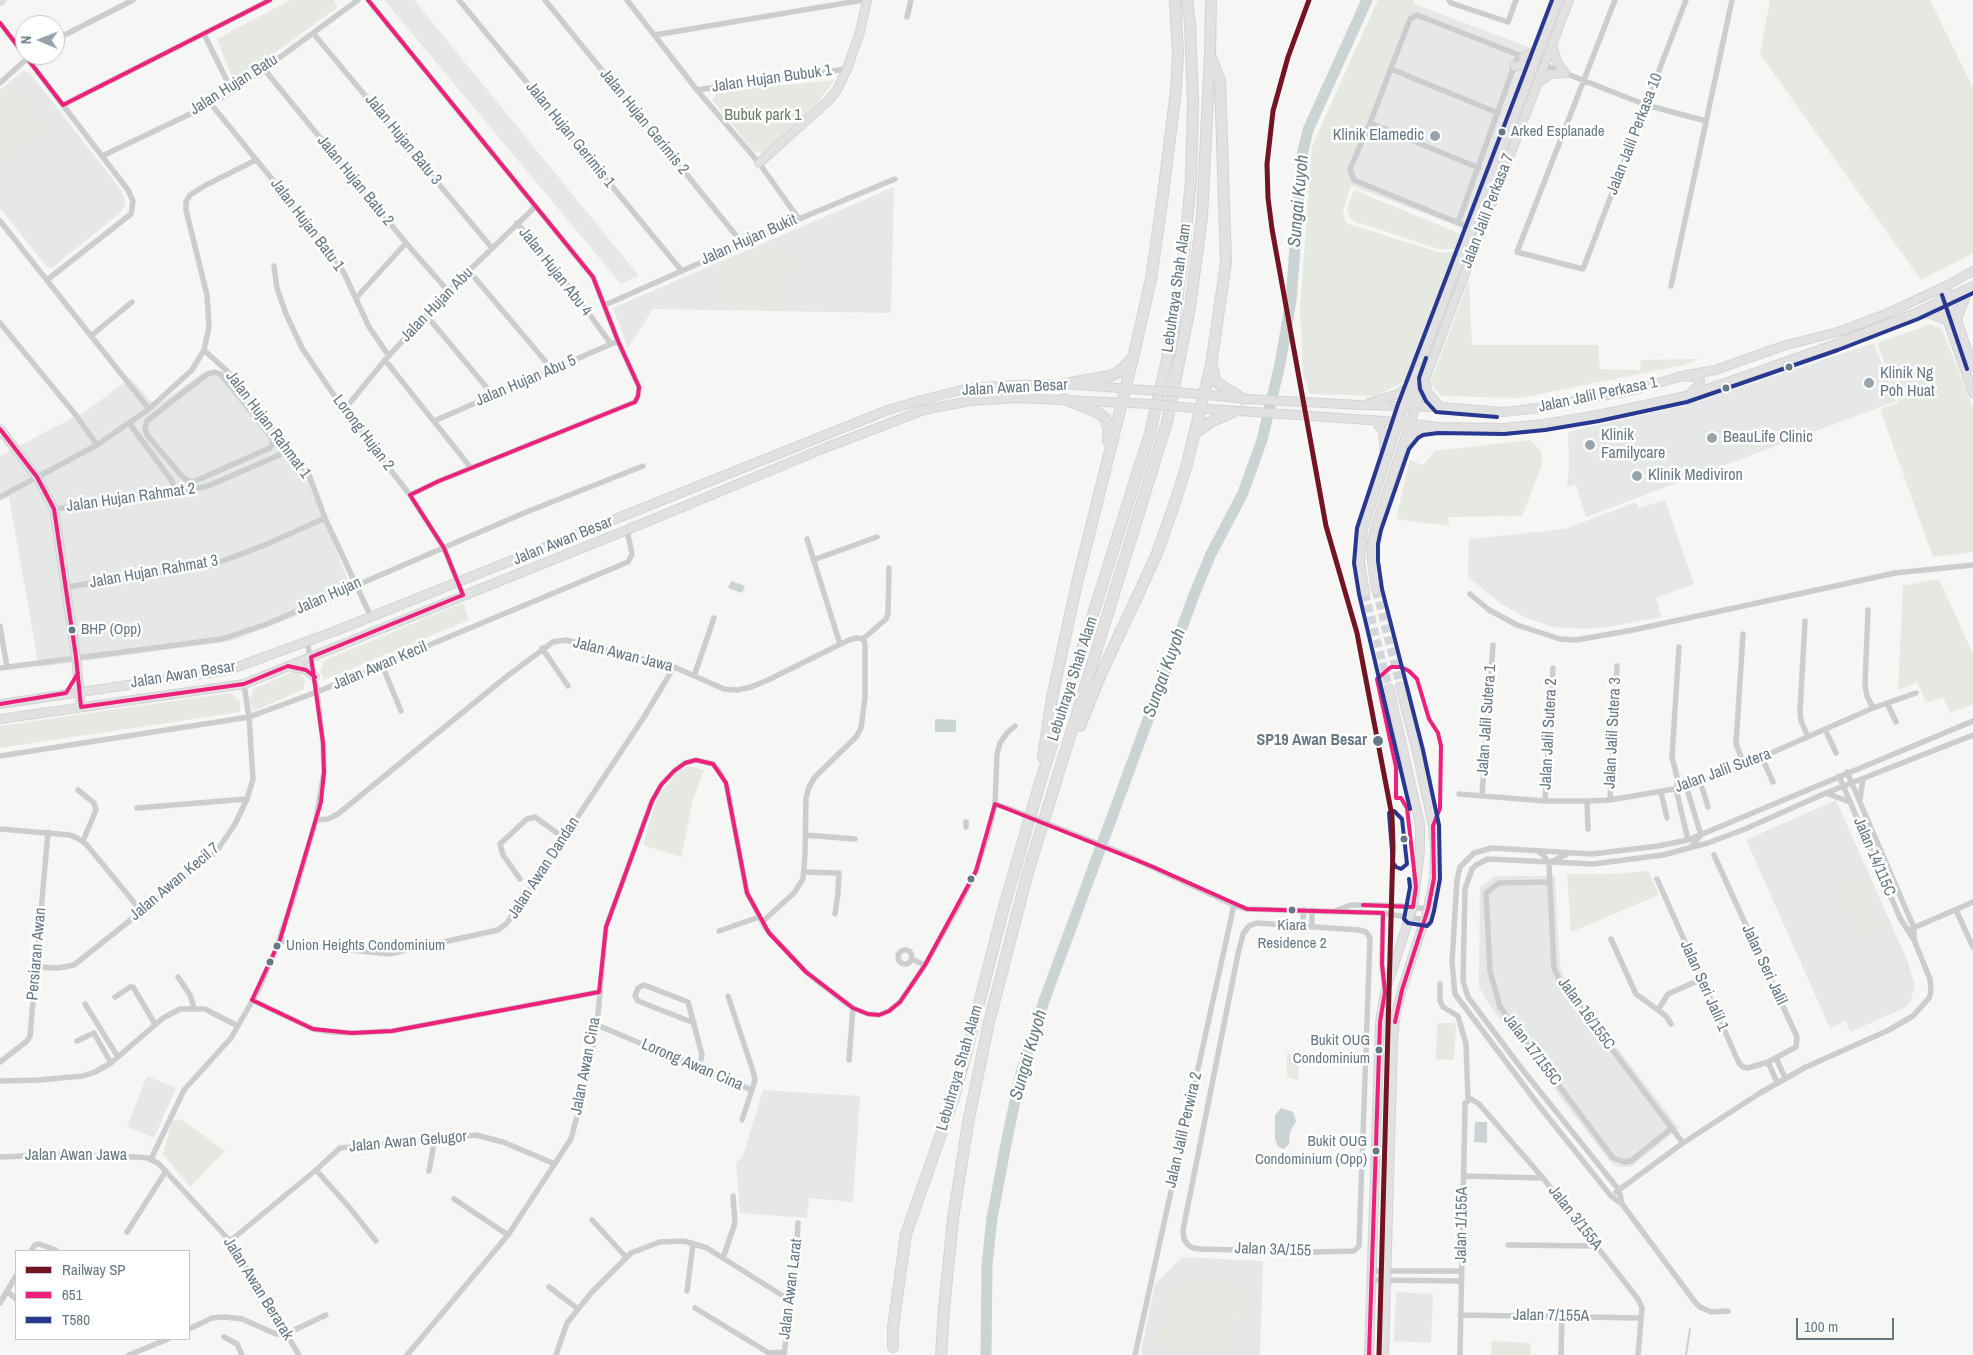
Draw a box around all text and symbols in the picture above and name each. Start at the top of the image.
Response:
north arrow [15,15,65,65]
text: N [17,35,35,44]
street label: Jalan Hujan Batu [187,50,281,120]
street label: Jalan Hujan Bubuk 1 [711,61,833,97]
street label: Jalan Hujan Gerimis 2 [595,65,693,179]
street label: Jalan Jalil Perkasa 10 [1603,71,1667,197]
street label: Jalan Hujan Gerimis 1 [521,78,619,192]
street label: Jalan Hujan Batu 3 [361,91,445,189]
park label: Bubuk park 1 [724,106,802,126]
place label: Arked Esplanade [1511,123,1605,141]
place label: Klinik Elamedic [1333,126,1424,146]
marker: Arked Esplanade [1497,127,1507,137]
marker: Klinik Elamedic [1428,129,1442,143]
street label: Jalan Hujan Batu 2 [313,132,397,230]
street label: Jalan Jalil Perkasa 7 [1457,151,1519,271]
water label: Sungai Kuyoh [1284,154,1314,248]
street label: Jalan Hujan Batu 1 [266,175,348,275]
street label: Jalan Hujan Bukit [698,210,800,270]
street label: Lebuhraya Shah Alam [1158,222,1196,354]
street label: Jalan Hujan Abu 4 [514,224,596,320]
street label: Jalan Hujan Abu [397,264,477,346]
street label: Jalan Hujan Abu 5 [473,351,579,411]
unlabelled marker [1784,362,1794,372]
place label: Klinik Ng Poh Huat [1880,364,1935,402]
street label: Jalan Hujan Rahmat 1 [221,367,315,483]
street label: Jalan Jalil Perkasa 1 [1537,373,1659,417]
street label: Jalan Awan Besar [962,376,1068,400]
marker: Klinik Ng Poh Huat [1862,376,1876,390]
unlabelled marker [1721,383,1731,393]
street label: Lorong Hujan 2 [328,391,398,475]
place label: Klinik Familycare [1601,426,1665,464]
place label: BeauLife Clinic [1723,428,1813,448]
marker: BeauLife Clinic [1705,431,1719,445]
marker: Klinik Familycare [1583,438,1597,452]
place label: Klinik Mediviron [1648,466,1743,486]
marker: Klinik Mediviron [1630,469,1644,483]
street label: Jalan Hujan Rahmat 2 [65,479,197,517]
street label: Jalan Awan Besar [510,512,616,570]
street label: Jalan Hujan Rahmat 3 [88,551,220,593]
street label: Jalan Hujan [293,573,365,619]
street label: Lebuhraya Shah Alam [1044,614,1102,744]
place label: BHP (Opp) [81,621,141,639]
marker: BHP (Opp) [67,625,77,635]
water label: Sungai Kuyoh [1139,626,1191,720]
street label: Jalan Awan Jawa [571,633,675,677]
street label: Jalan Awan Kecil [330,638,430,694]
street label: Jalan Awan Besar [129,657,237,693]
street label: Jalan Jalil Sutera 1 [1474,664,1500,776]
street label: Jalan Jalil Sutera 3 [1600,677,1626,789]
street label: Jalan Jalil Sutera 2 [1536,678,1562,790]
place label: SP19 Awan Besar [1256,731,1367,751]
marker: SP19 Awan Besar [1371,734,1385,748]
street label: Jalan Jalil Sutera [1672,745,1774,797]
street label: Jalan Awan Dandan [504,814,584,922]
street label: Jalan 14/115C [1849,815,1899,899]
unlabelled marker [1399,834,1409,844]
street label: Jalan Awan Kecil 7 [126,839,224,925]
unlabelled marker [966,874,976,884]
marker: Kiara Residence 2 [1287,905,1297,915]
street label: Persiaran Awan [23,907,51,1001]
place label: Kiara Residence 2 [1257,917,1327,952]
street label: Jalan Seri Jalil [1737,922,1791,1008]
place label: Union Heights Condominium [286,937,445,955]
street label: Jalan Seri Jalil 1 [1676,938,1732,1034]
marker: Union Heights Condominium [272,941,282,951]
unlabelled marker [265,957,275,967]
street label: Jalan 16/155C [1553,974,1619,1054]
street label: Lebuhraya Shah Alam [933,1003,987,1133]
water label: Sungai Kuyoh [1006,1007,1052,1103]
street label: Jalan 17/155C [1499,1010,1565,1090]
street label: Jalan Awan Cina [567,1016,605,1116]
place label: Bukit OUG Condominium [1293,1032,1370,1067]
street label: Lorong Awan Cina [638,1035,746,1095]
marker: Bukit OUG Condominium [1374,1045,1384,1055]
street label: Jalan Jalil Perwira 2 [1161,1070,1207,1190]
street label: Jalan Awan Gelugor [348,1127,468,1157]
place label: Bukit OUG Condominium (Opp) [1255,1133,1367,1168]
street label: Jalan Awan Jawa [25,1146,127,1166]
marker: Bukit OUG Condominium (Opp) [1371,1146,1381,1156]
street label: Jalan 3/155A [1544,1182,1606,1254]
street label: Jalan 1/155A [1452,1187,1472,1263]
street label: Jalan Awan Berarak [219,1234,297,1344]
street label: Jalan Awan Larat [775,1238,807,1340]
street label: Jalan 3A/155 [1234,1239,1312,1261]
legend [15,1250,190,1340]
text: Railway SP [62,1259,126,1280]
text: 651 [62,1284,83,1305]
street label: Jalan 7/155A [1513,1306,1589,1326]
scale bar [1798,1308,1896,1340]
text: T580 [62,1309,90,1330]
text: 100 m [1804,1316,1838,1337]

